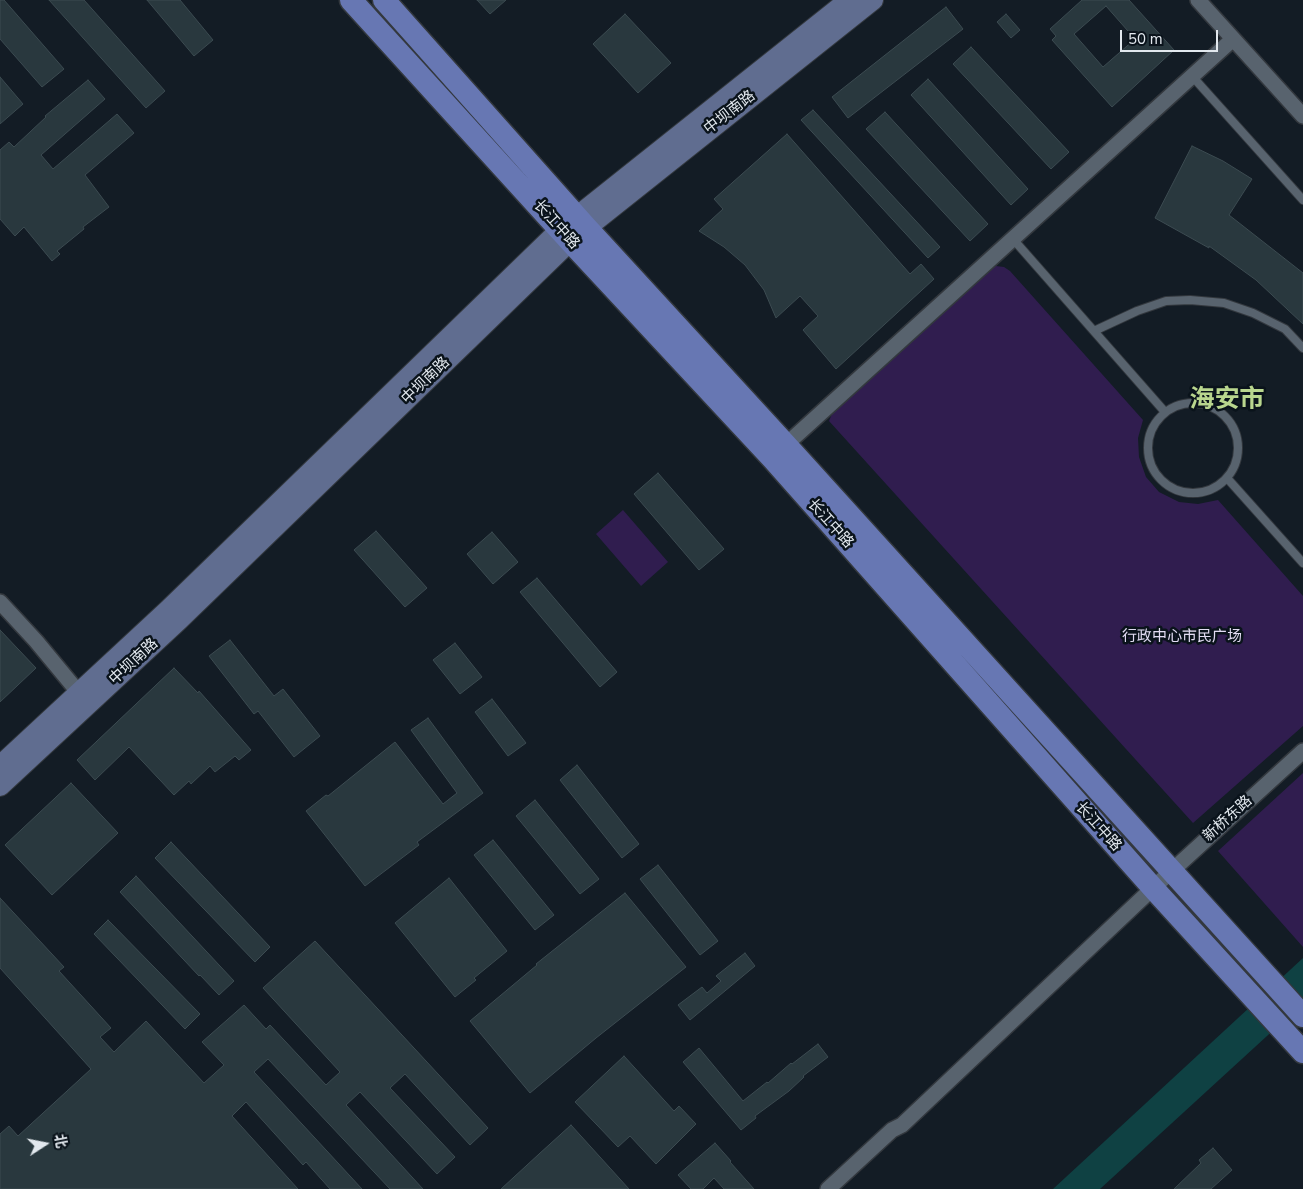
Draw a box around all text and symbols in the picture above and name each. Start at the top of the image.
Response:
scale bar [1123,20,1220,52]
text: 50 m [1128,29,1163,49]
street label: 中坝南路 [701,87,759,139]
street label: 长江中路 [529,197,583,253]
street label: 中坝南路 [398,354,454,408]
district label: 海安市 [1190,386,1264,416]
street label: 长江中路 [803,496,857,552]
park label: 行政中心市民广场 [1122,628,1242,646]
street label: 中坝南路 [106,635,162,689]
street label: 新桥东路 [1200,792,1256,846]
street label: 长江中路 [1071,799,1125,855]
north arrow [20,1119,70,1169]
text: 北 [50,1132,71,1150]

